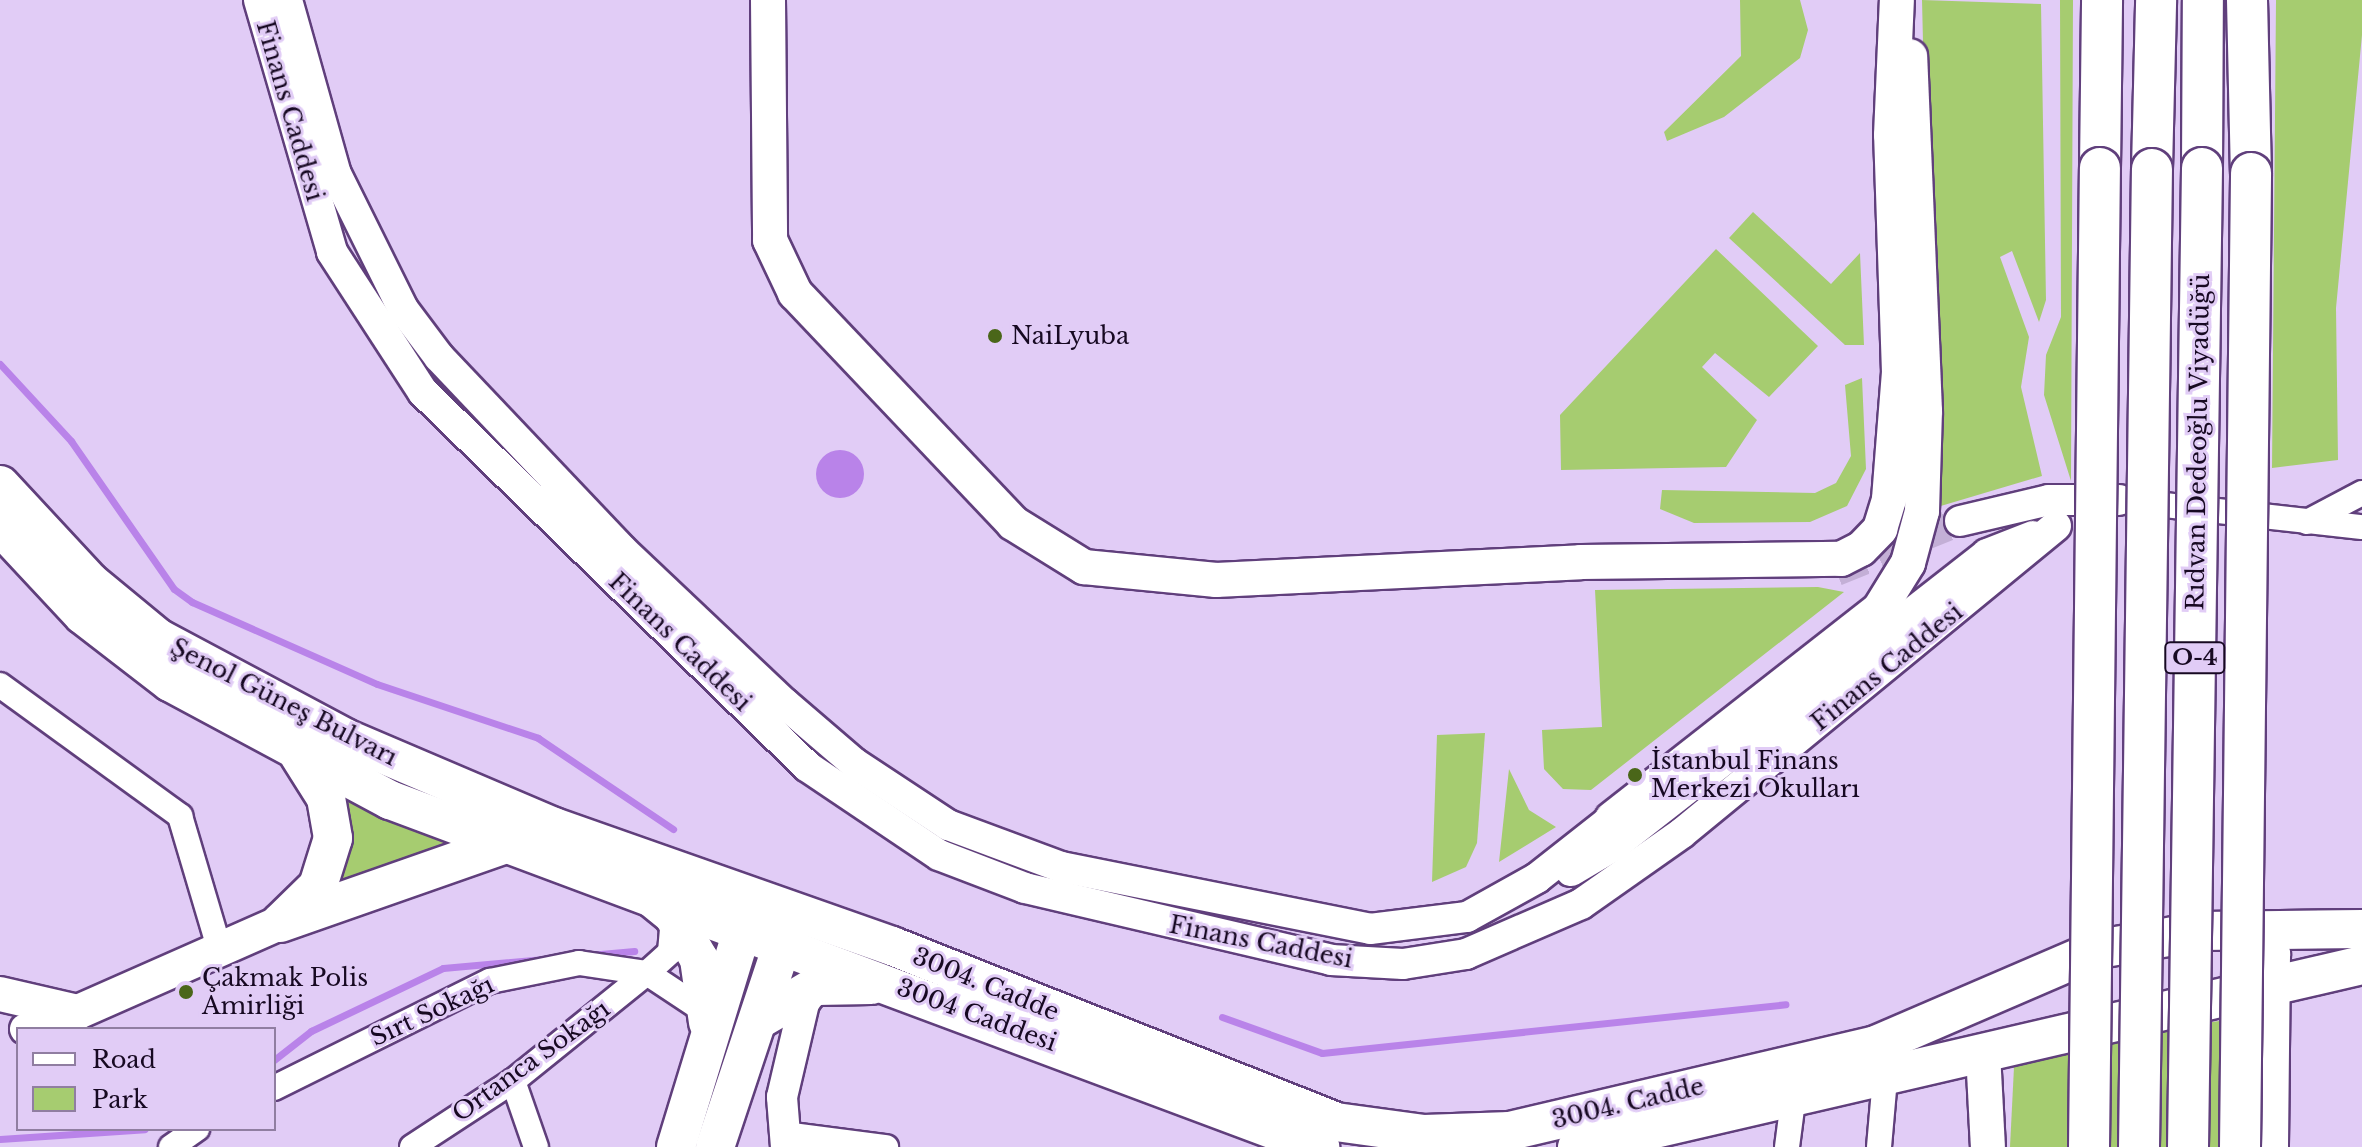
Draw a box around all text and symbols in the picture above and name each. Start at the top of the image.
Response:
street label: Finans Caddesi [250,18,330,204]
street label: Rıdvan Dedeoğlu Viyadüğü [2181,273,2215,611]
place label: NaiLyuba [1011,322,1129,350]
marker: NaiLyuba [986,327,1004,345]
street label: Finans Caddesi [603,567,757,717]
street label: Finans Caddesi [1806,597,1968,737]
street label: Şenol Güneş Bulvarı [166,632,402,772]
road number: O-4 [2163,640,2227,676]
place label: İstanbul Finans Merkezi Okulları [1651,747,1860,803]
marker: İstanbul Finans Merkezi Okulları [1626,766,1644,784]
street label: Finans Caddesi [1167,910,1355,974]
street label: 3004. Cadde [909,942,1063,1026]
place label: Çakmak Polis Amirliği [202,964,368,1020]
street label: Sırt Sokağı [366,970,498,1052]
street label: 3004 Caddesi [893,973,1061,1057]
marker: Çakmak Polis Amirliği [177,983,195,1001]
street label: Ortanca Sokağı [447,994,615,1128]
legend [16,1027,276,1131]
text: Road [92,1045,156,1074]
street label: 3004. Cadde [1549,1072,1707,1134]
text: Park [92,1085,148,1114]

